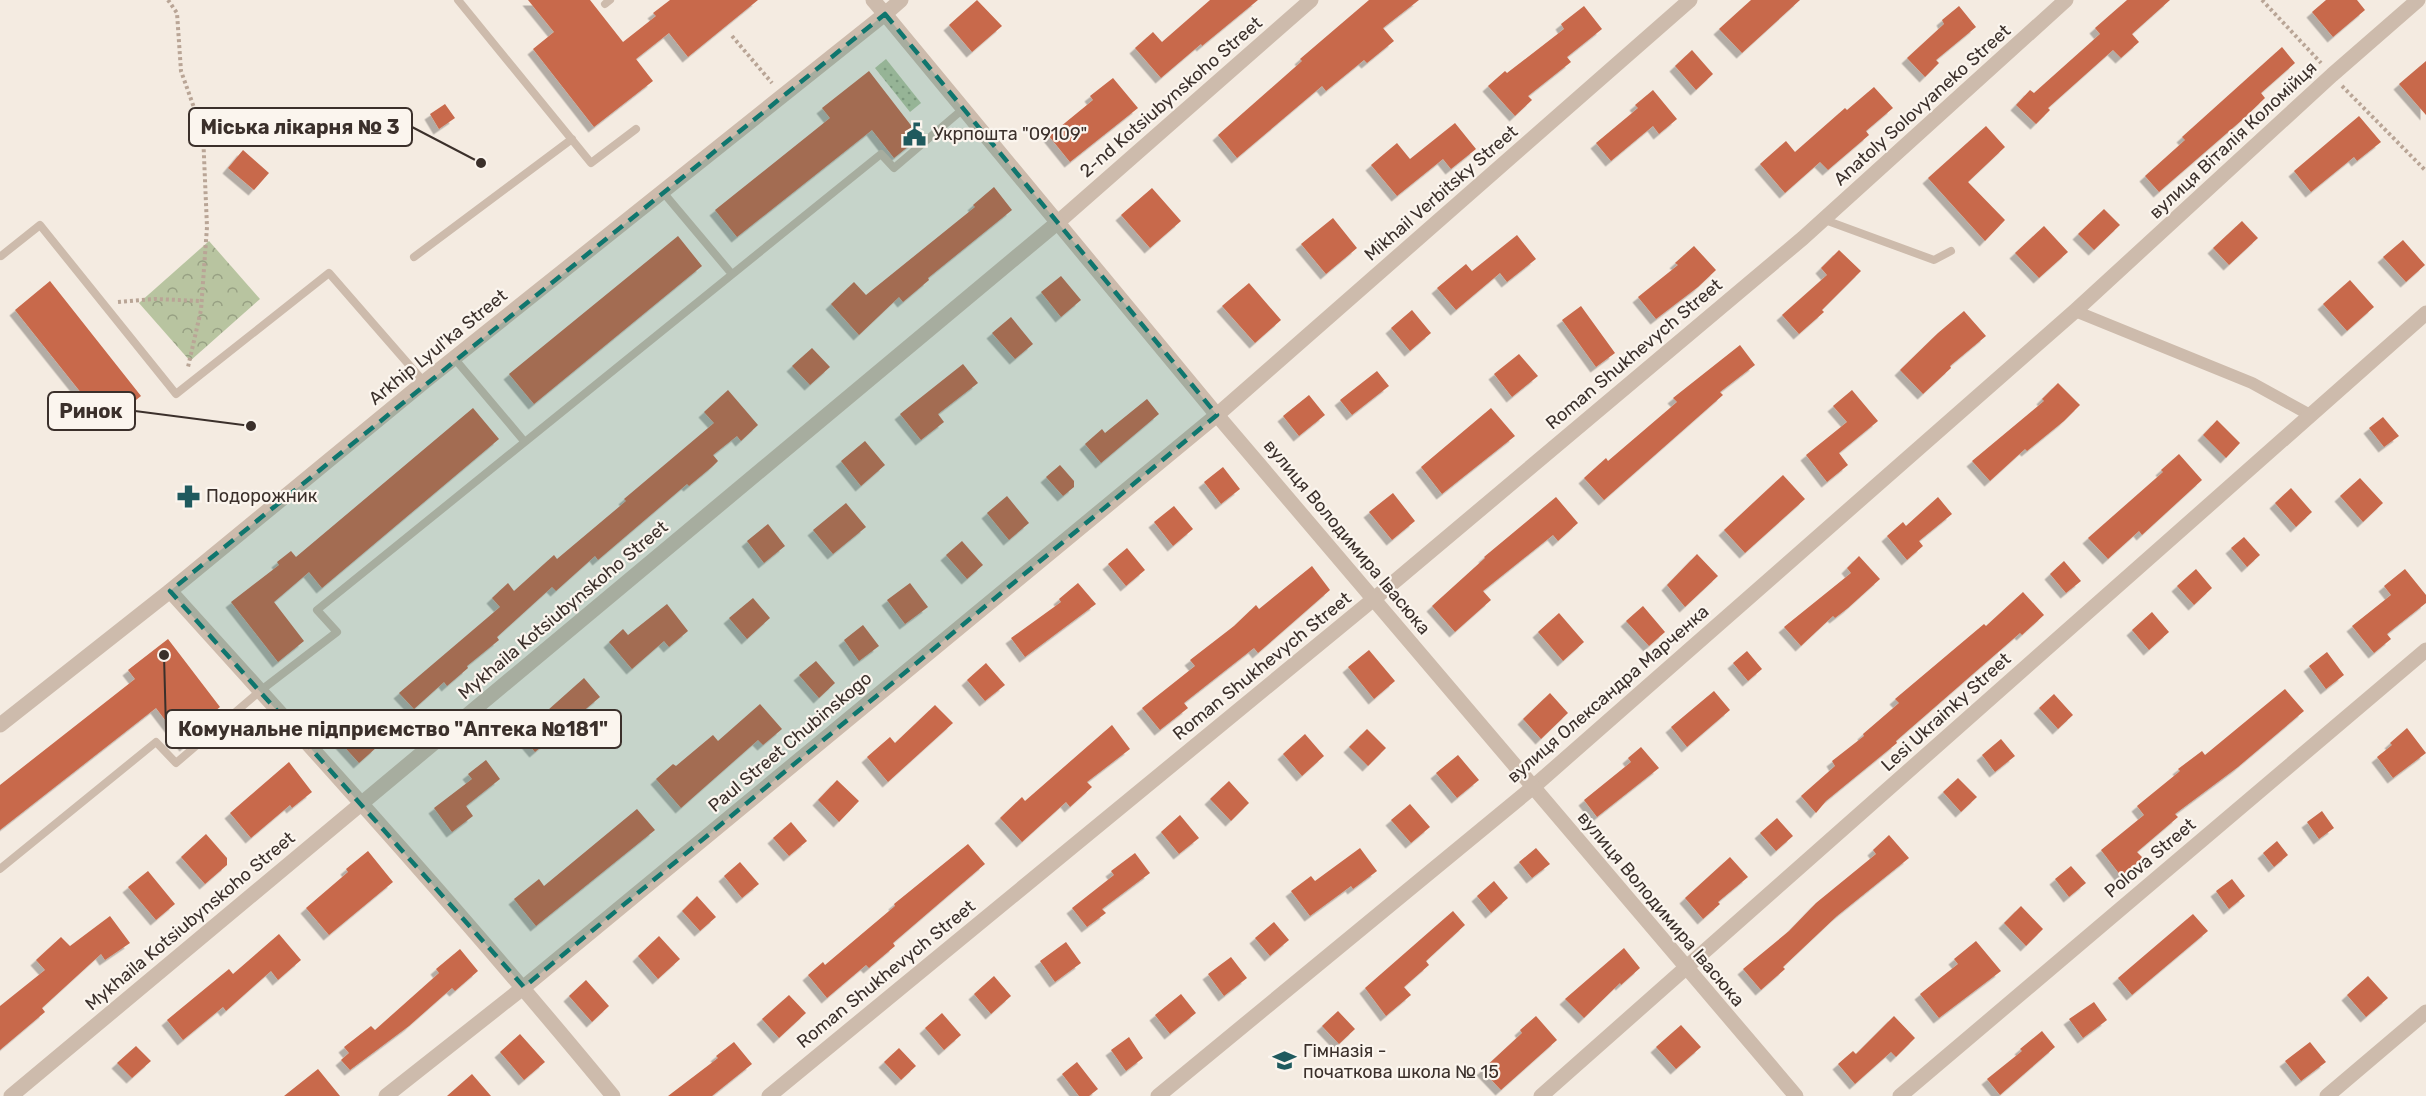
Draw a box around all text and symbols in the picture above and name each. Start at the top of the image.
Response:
street label: 2-nd Kotsiubynskoho Street [1075,12,1267,182]
street label: Anatoly Solovyaneko Street [1829,20,2015,190]
street label: вулиця Віталія Коломійця [2145,57,2321,223]
callout: Міська лікарня № 3 [189,108,412,146]
text: Міська лікарня № 3 [200,115,400,139]
street label: Mikhail Verbitsky Street [1360,120,1522,266]
public building icon: Укрпошта "09109" [902,121,928,147]
place label: Укрпошта "09109" [933,123,1087,145]
street label: Roman Shukhevych Street [1541,274,1727,434]
street label: Arkhip Lyul'ka Street [364,284,512,410]
callout: Ринок [48,392,135,430]
text: Ринок [59,399,123,423]
street label: вулиця Володимира Івасюка [1259,435,1435,639]
pharmacy icon: Подорожник [175,483,201,509]
place label: Подорожник [206,485,318,507]
street label: Mykhaila Kotsiubynskoho Street [454,516,672,704]
street label: Roman Shukhevych Street [1168,587,1356,745]
street label: вулиця Олександра Марченка [1503,600,1713,788]
street label: Lesi Ukrainky Street [1877,648,2015,776]
street label: Paul Street Chubinskogo [704,667,876,817]
callout: Комунальне підприємство "Аптека №181" [166,710,621,748]
text: Комунальне підприємство "Аптека №181" [178,717,608,741]
street label: вулиця Володимира Івасюка [1573,807,1749,1011]
street label: Polova Street [2100,814,2200,902]
street label: Mykhaila Kotsiubynskoho Street [81,827,299,1015]
street label: Roman Shukhevych Street [792,895,980,1053]
place label: Гімназія - початкова школа № 15 [1303,1040,1499,1083]
school or university icon: Гімназія - початкова школа № 15 [1272,1048,1298,1074]

